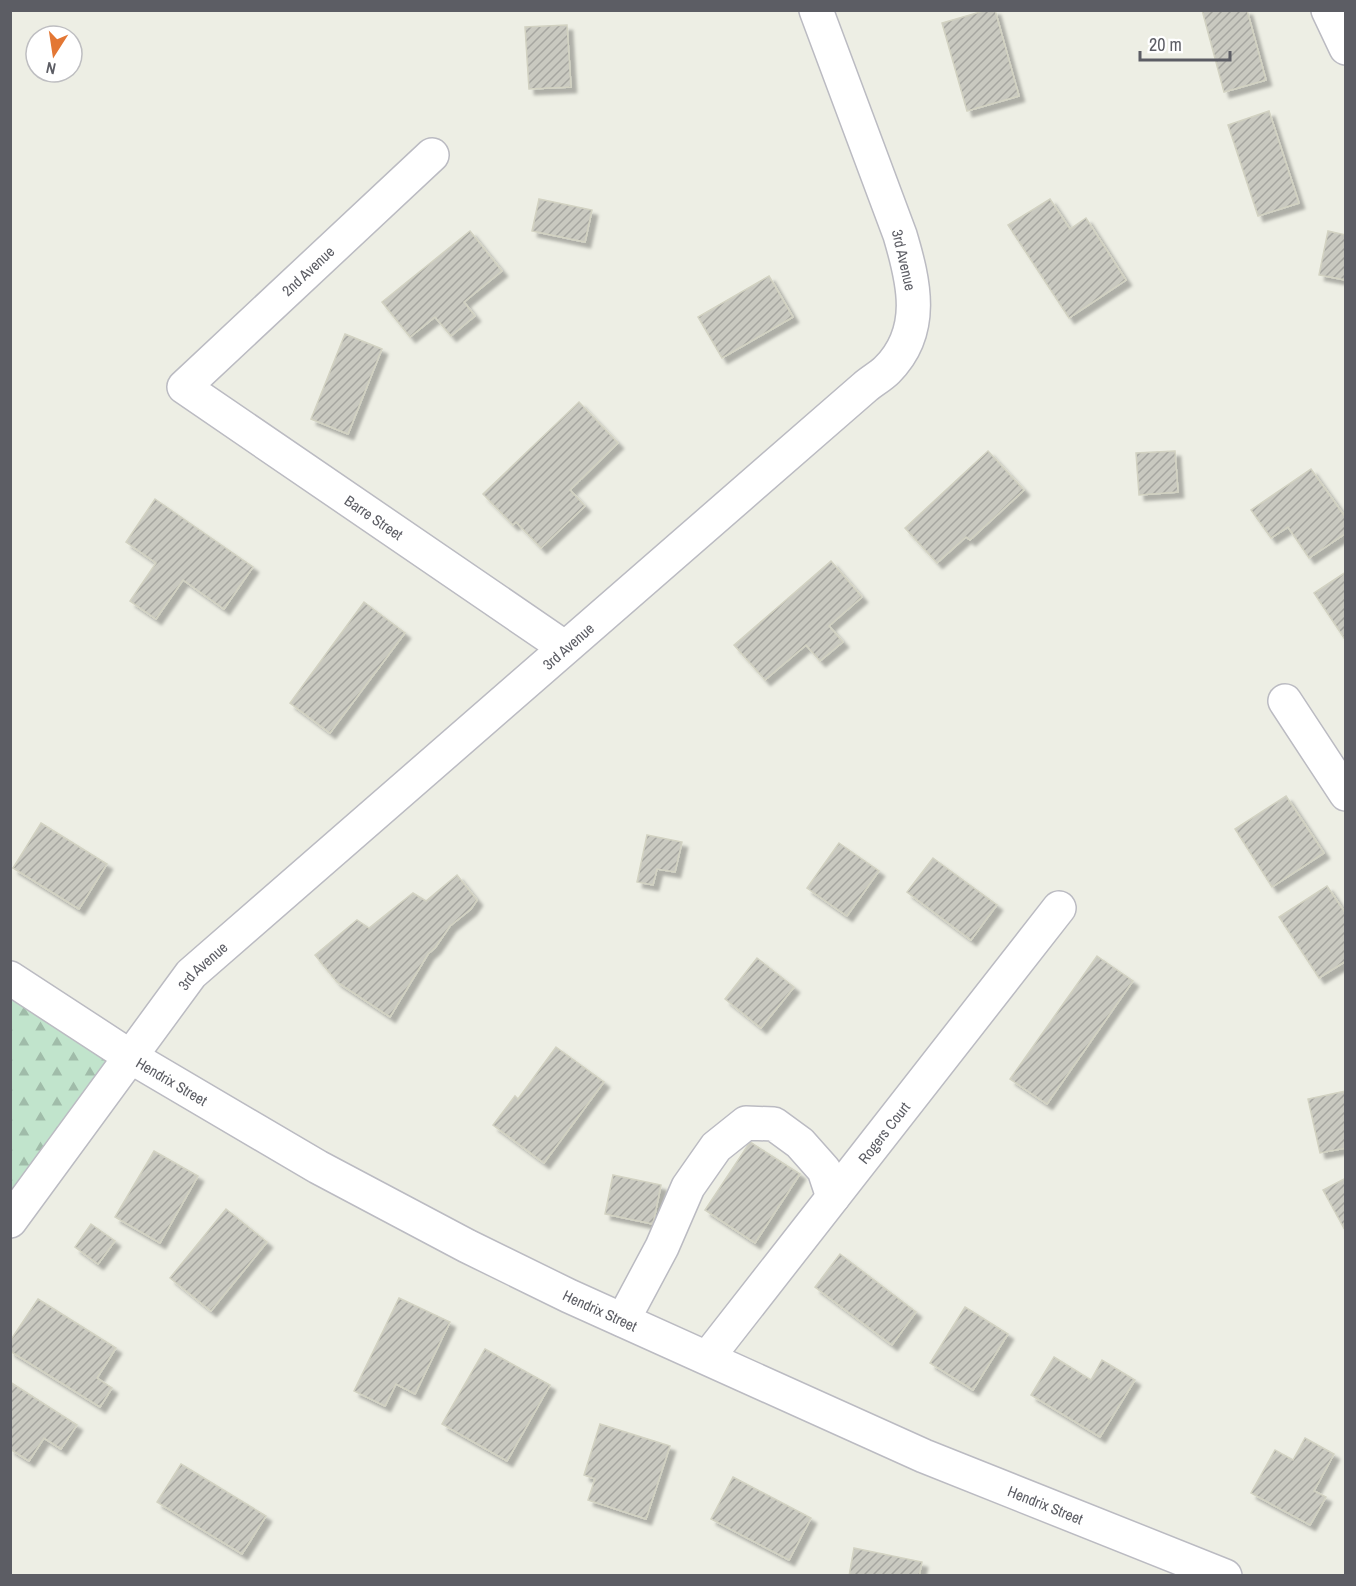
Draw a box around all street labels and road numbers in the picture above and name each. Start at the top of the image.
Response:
street label: 3rd Avenue [887,227,921,293]
street label: 2nd Avenue [277,241,339,301]
street label: Barre Street [341,490,408,545]
street label: 3rd Avenue [538,617,598,674]
street label: 3rd Avenue [172,937,232,994]
street label: Hendrix Street [132,1052,212,1111]
street label: Rogers Court [853,1097,915,1168]
street label: Hendrix Street [560,1284,641,1336]
street label: Hendrix Street [1005,1480,1087,1529]

